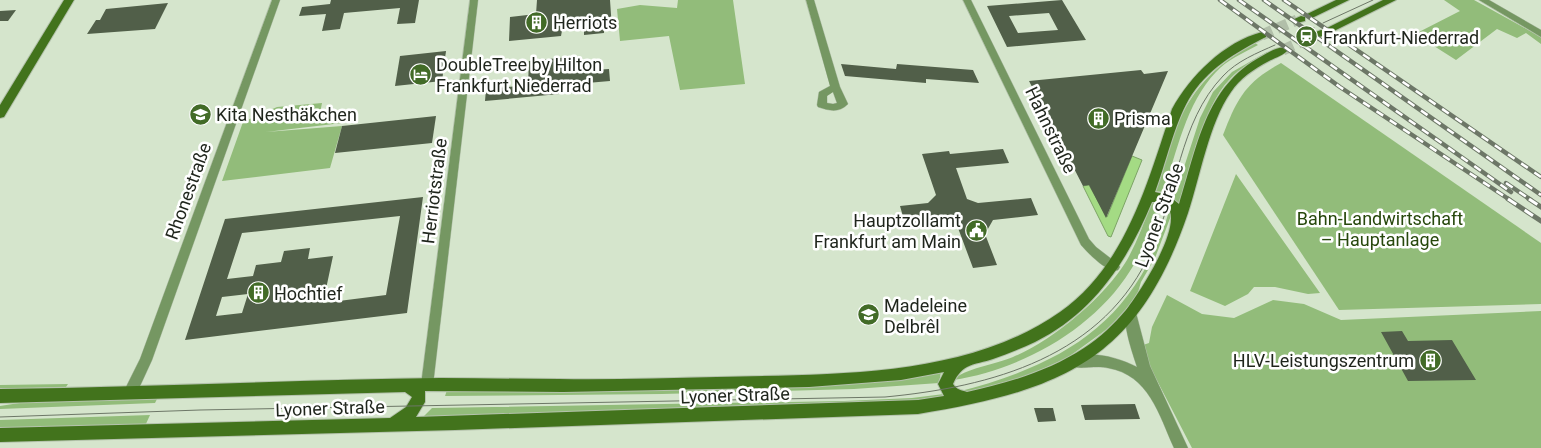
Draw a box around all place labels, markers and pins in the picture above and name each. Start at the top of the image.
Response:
building icon: Herriots [525,10,549,34]
place label: Herriots [553,12,617,33]
station icon: Frankfurt-Niederrad [1295,25,1319,49]
place label: Frankfurt-Niederrad [1323,27,1479,48]
place label: DoubleTree by Hilton Frankfurt Niederrad [436,54,602,96]
hotel icon: DoubleTree by Hilton Frankfurt Niederrad [408,62,432,86]
school or university icon: Kita Nesthäkchen [188,102,212,126]
place label: Kita Nesthäkchen [216,104,357,125]
building icon: Prisma [1086,106,1110,130]
place label: Prisma [1114,108,1171,129]
place label: Hauptzollamt Frankfurt am Main [814,210,961,252]
public building icon: Hauptzollamt Frankfurt am Main [965,218,989,242]
building icon: Hochtief [246,281,270,305]
place label: Hochtief [274,283,343,304]
place label: Madeleine Delbrêl [884,295,967,337]
school or university icon: Madeleine Delbrêl [856,303,880,327]
building icon: HLV-Leistungszentrum [1418,348,1442,372]
place label: HLV-Leistungszentrum [1233,350,1414,371]

